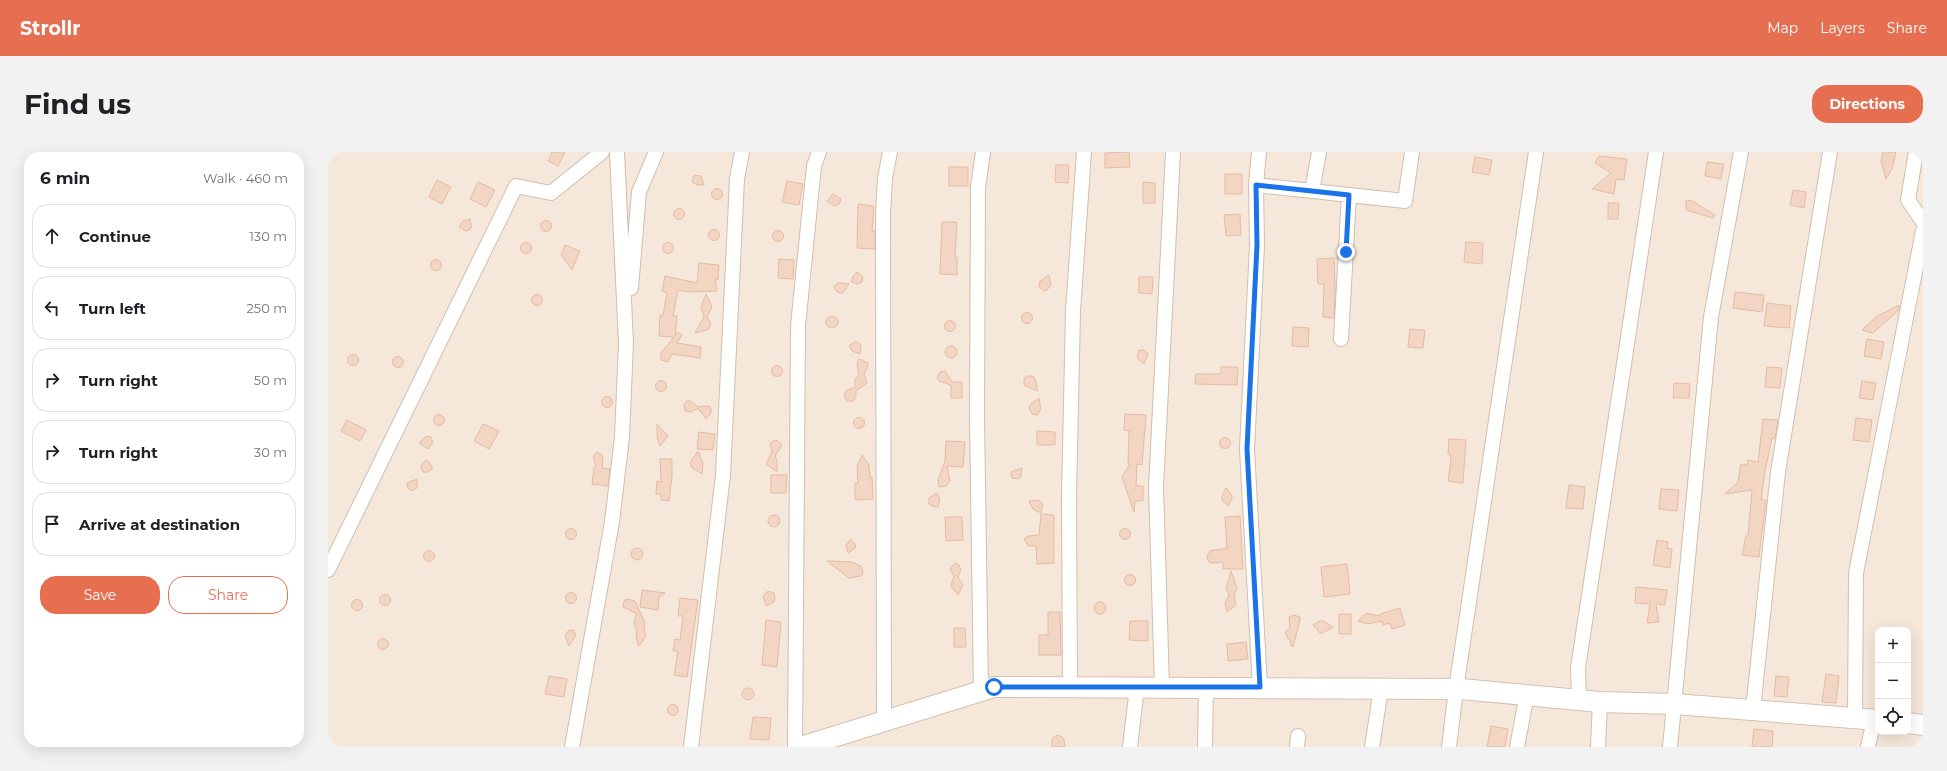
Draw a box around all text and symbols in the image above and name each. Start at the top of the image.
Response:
text: Strollr [20,17,81,40]
text: Map [1767,19,1798,37]
text: Layers [1820,19,1865,37]
text: Share [1887,19,1927,37]
button: Directions [1812,85,1923,123]
text: Find us [24,87,131,121]
text: 6 min [40,168,90,188]
text: Walk · 460 m [203,170,288,186]
icon: ahead [41,225,63,247]
text: Continue [79,227,151,246]
text: 130 m [249,228,287,244]
route end [1337,243,1355,261]
icon: left [41,297,63,319]
text: Turn left [79,299,146,318]
text: 250 m [246,300,287,316]
icon: right [41,369,63,391]
text: Turn right [79,371,158,390]
text: 50 m [254,372,287,388]
icon: right [41,441,63,463]
text: Turn right [79,443,158,462]
text: 30 m [254,444,287,460]
icon: arrive [41,513,63,535]
text: Arrive at destination [79,515,240,534]
button: Save [40,576,160,614]
button: Share [168,576,288,614]
map controls [1875,627,1911,735]
button: + [1875,627,1911,663]
button: − [1875,663,1911,699]
route start [985,678,1003,696]
button: locate [1875,699,1911,735]

